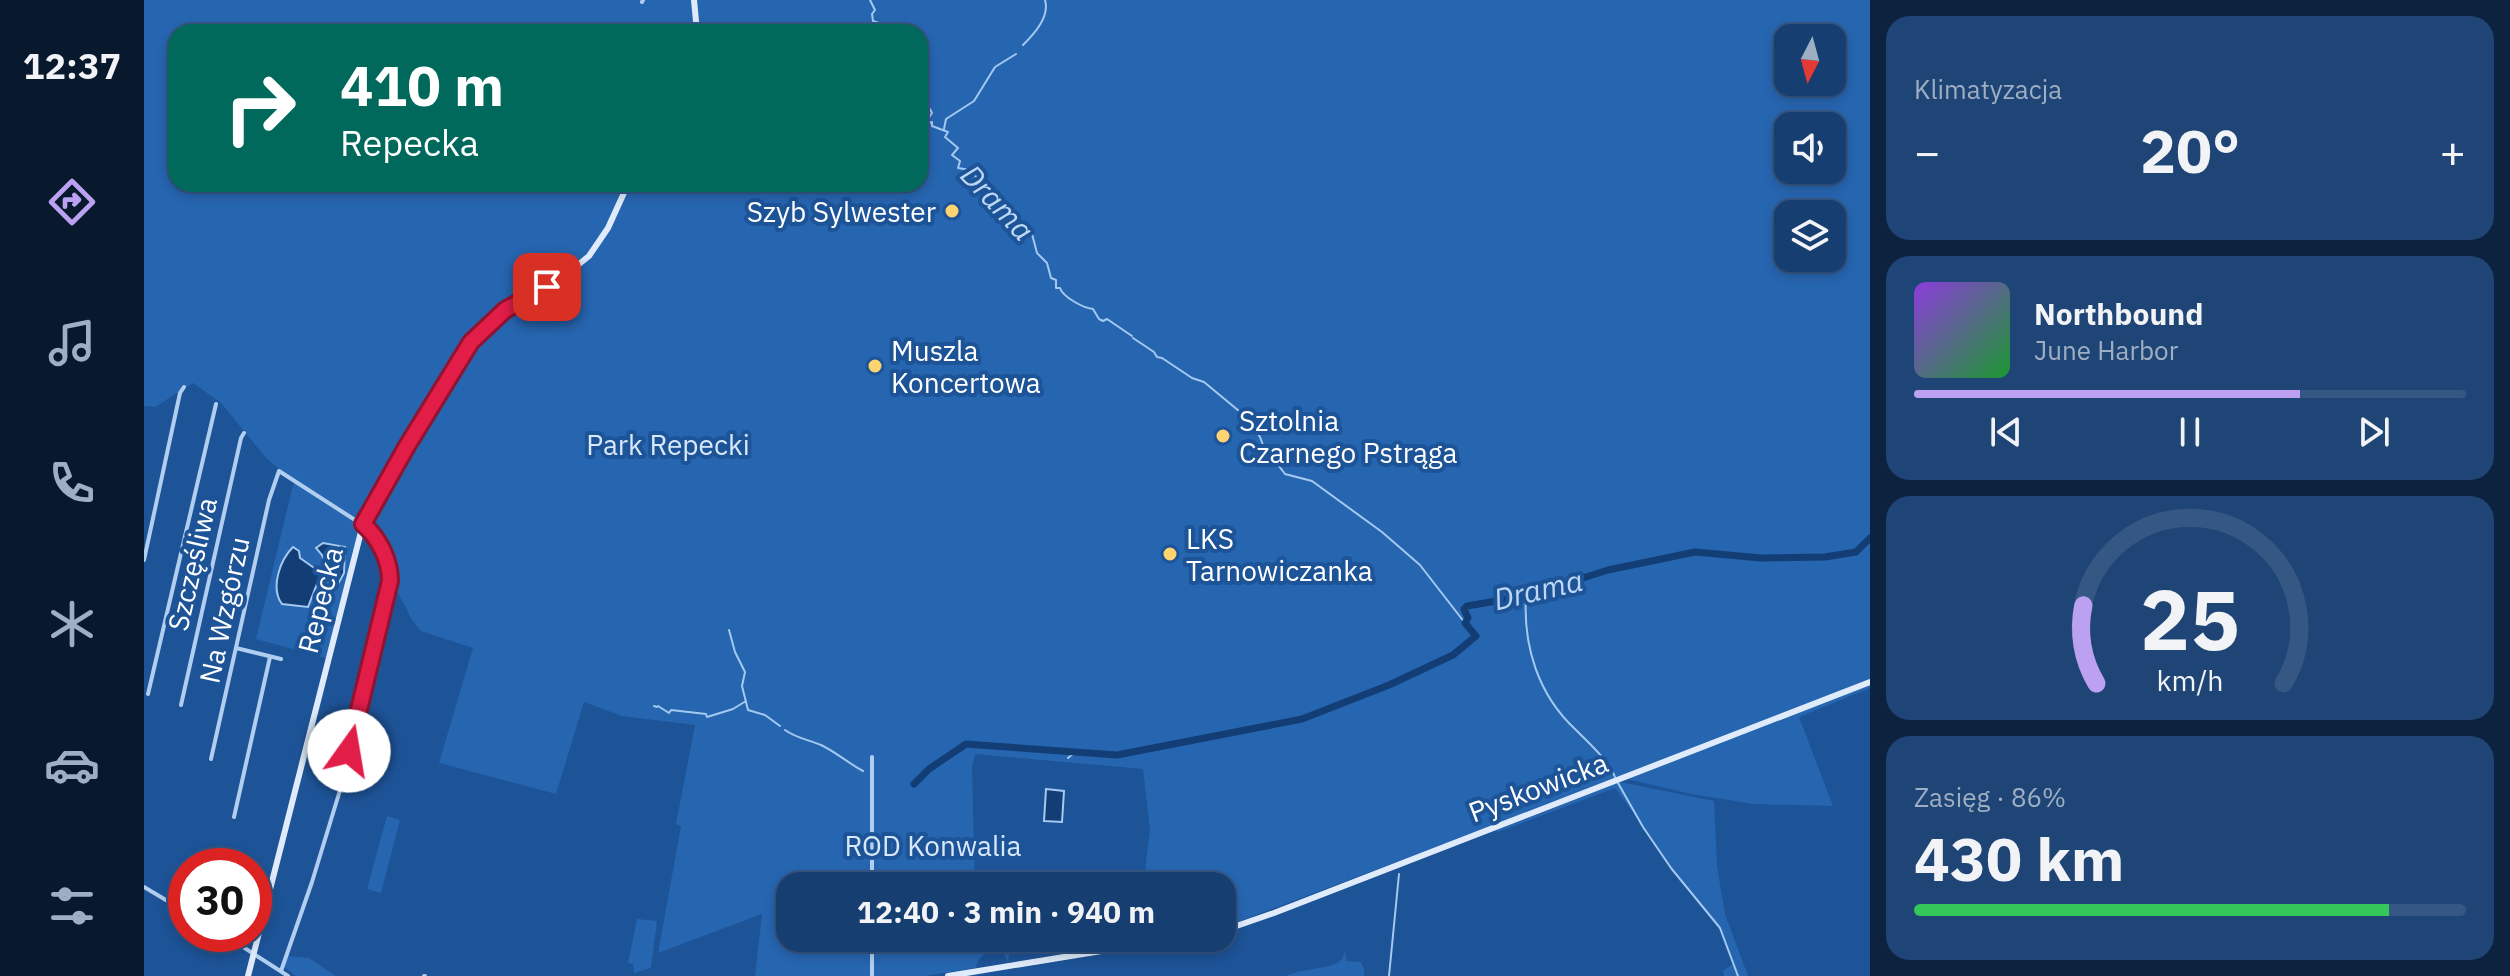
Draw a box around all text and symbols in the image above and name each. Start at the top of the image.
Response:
north arrow [1774,24,1846,96]
map controls [1774,24,1846,272]
text: 12:37 [23,42,121,89]
text: 410 m [340,49,504,121]
icon: right [208,56,312,160]
text: Klimatyzacja [1914,72,2062,106]
text: 20° [2140,111,2240,190]
button: sound [1774,112,1846,184]
text: Repecka [340,119,479,166]
text: − [1914,123,1940,180]
text: + [2440,123,2466,180]
water label: Drama [953,156,1043,248]
icon: directions [44,174,100,230]
place label: Szyb Sylwester [747,193,936,230]
button: layers [1774,200,1846,272]
marker: Szyb Sylwester [943,202,961,220]
pin [513,253,581,321]
icon: arrive [525,265,569,309]
text: Northbound [2034,294,2203,333]
icon: music [44,315,100,371]
place label: Muszla Koncertowa [891,332,1041,401]
text: June Harbor [2034,333,2178,367]
marker: Muszla Koncertowa [866,357,884,375]
place label: Sztolnia Czarnego Pstrąga [1239,402,1458,471]
icon: previous [1984,410,2028,454]
icon: pause [2168,410,2212,454]
icon: next [2352,410,2396,454]
park label: Park Repecki [586,426,750,463]
marker: Sztolnia Czarnego Pstrąga [1214,427,1232,445]
icon: phone [44,455,100,511]
street label: Szczęśliwa [159,494,225,634]
place label: LKS Tarnowiczanka [1186,520,1373,589]
street label: Na Wzgórzu [190,533,258,687]
street label: Repecka [289,543,351,657]
marker: LKS Tarnowiczanka [1161,545,1179,563]
water label: Drama [1489,560,1587,618]
text: 25 [2140,565,2240,673]
icon: climate [44,596,100,652]
text: km/h [2156,662,2224,699]
position arrow [307,709,391,793]
icon: car [44,737,100,793]
street label: Pyskowicka [1463,743,1613,831]
text: Zasięg · 86% [1914,780,2066,814]
text: 430 km [1914,819,2124,898]
park label: ROD Konwalia [844,827,1022,864]
speed limit sign: 30 [168,848,272,952]
icon: filters [44,878,100,934]
text: 12:40 · 3 min · 940 m [857,892,1155,931]

